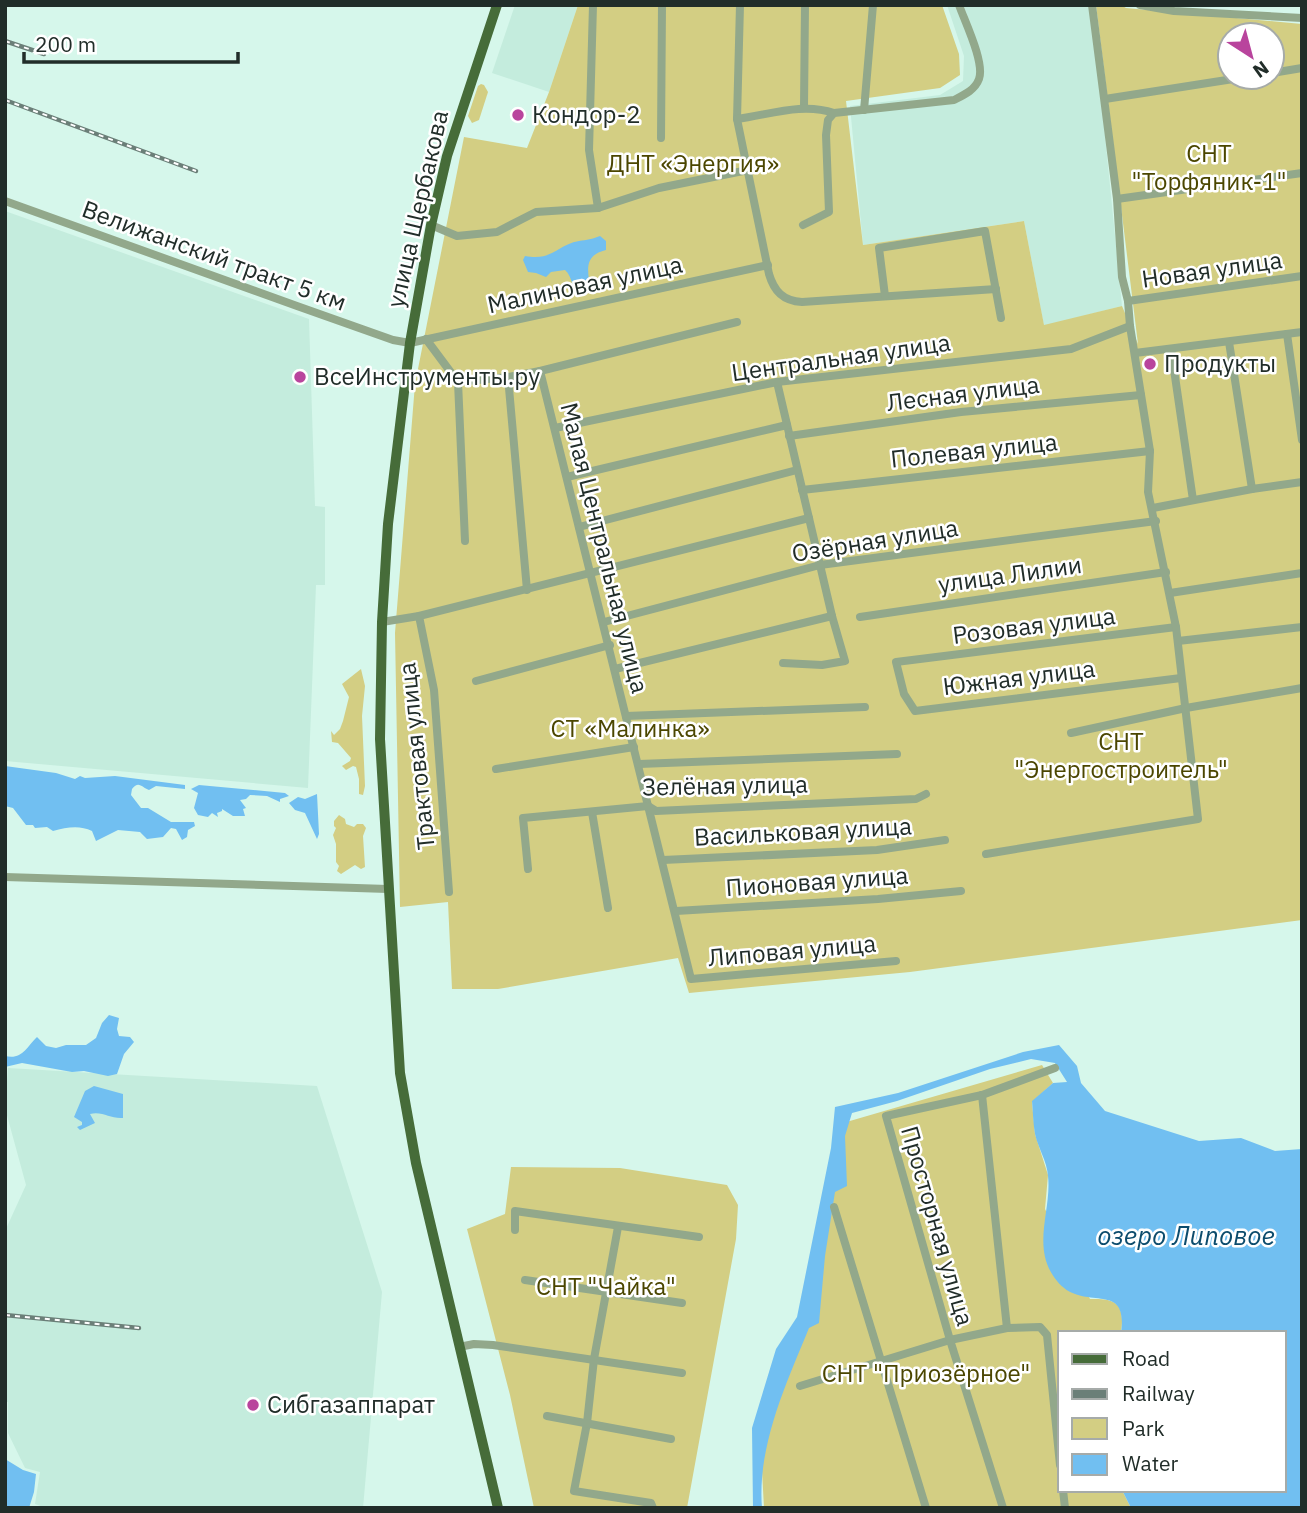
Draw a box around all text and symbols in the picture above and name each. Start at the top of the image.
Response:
scale bar [24,21,238,65]
north arrow [1216,21,1286,91]
text: 200 m [35,30,96,58]
text: N [1248,56,1274,84]
place label: Кондор-2 [532,98,641,130]
street label: улица Щербакова [379,107,455,311]
marker: Кондор-2 [510,107,526,123]
park label: СНТ "Торфяник-1" [1131,137,1287,197]
park label: ДНТ «Энергия» [607,147,779,179]
street label: Велижанский тракт 5 км [78,192,351,318]
street label: Новая улица [1140,243,1284,295]
street label: Малиновая улица [484,248,686,320]
street label: Центральная улица [729,326,953,388]
place label: Продукты [1164,347,1276,379]
marker: Продукты [1142,356,1158,372]
place label: ВсеИнструменты.ру [314,360,540,392]
street label: Лесная улица [885,368,1041,418]
marker: ВсеИнструменты.ру [292,369,308,385]
street label: Малая Центральная улица [553,399,657,697]
street label: Полевая улица [889,425,1059,475]
street label: Озёрная улица [789,511,960,569]
street label: улица Лилии [936,548,1084,600]
street label: Розовая улица [951,599,1117,651]
street label: Южная улица [941,652,1097,702]
street label: Трактовая улица [390,661,442,851]
park label: CТ «Малинка» [550,712,710,744]
park label: СНТ "Энергостроитель" [1014,725,1228,785]
street label: Зелёная улица [642,768,808,802]
street label: Васильковая улица [693,809,913,853]
street label: Пионовая улица [725,859,909,903]
street label: Липовая улица [706,927,878,973]
street label: Просторная улица [894,1122,982,1330]
water label: озеро Липовое [1097,1218,1275,1252]
park label: СНТ "Чайка" [536,1270,676,1302]
legend [1058,1331,1286,1492]
text: Road [1122,1344,1170,1372]
park label: СНТ "Приозёрное" [822,1357,1030,1389]
text: Railway [1122,1379,1195,1407]
place label: Сибгазаппарат [267,1388,435,1420]
marker: Сибгазаппарат [245,1397,261,1413]
text: Park [1122,1414,1165,1442]
text: Water [1122,1449,1179,1477]

